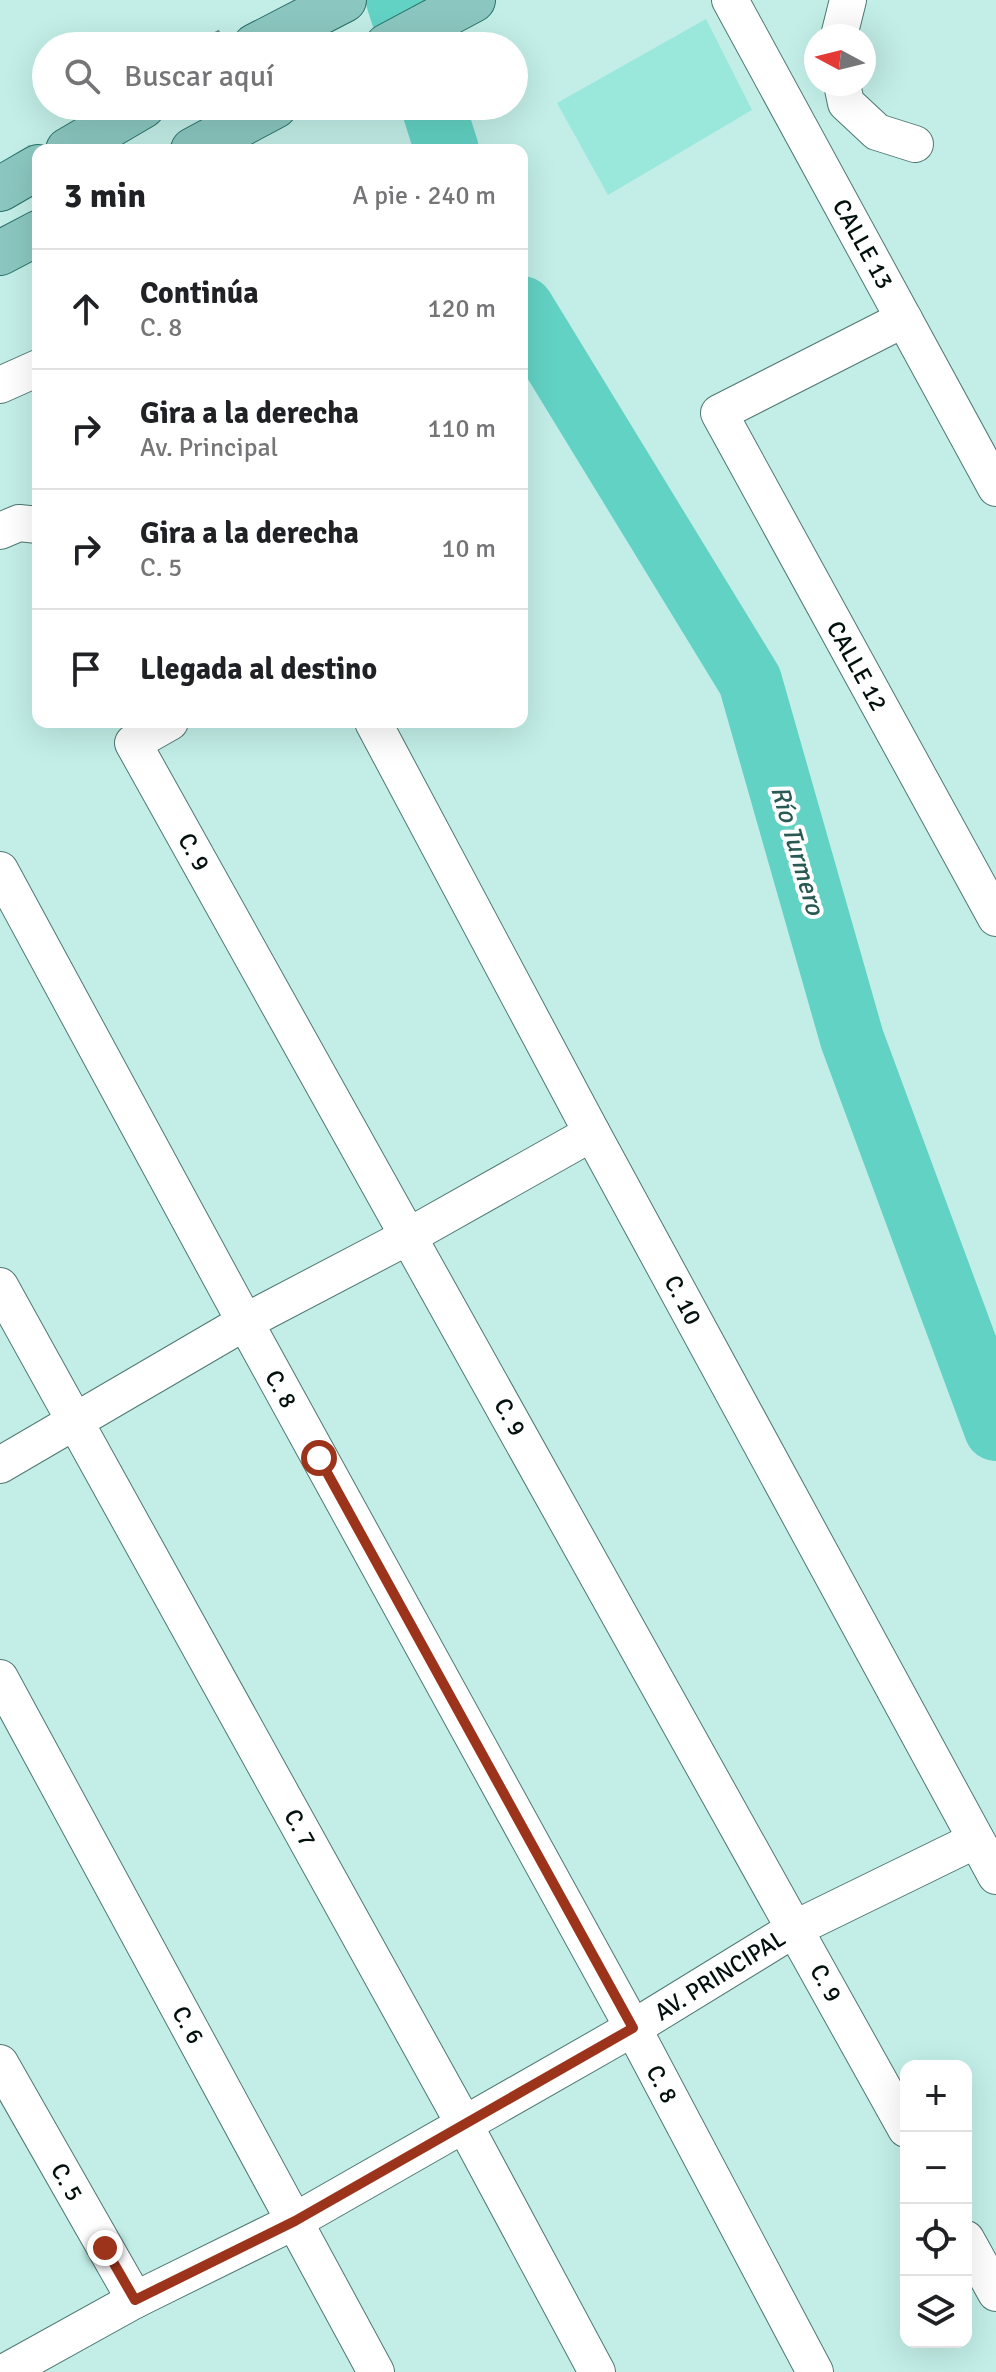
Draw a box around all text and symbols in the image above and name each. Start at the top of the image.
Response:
north arrow [804,24,876,96]
search box [32,32,528,120]
icon: search [60,54,104,98]
text: Buscar aquí [124,58,274,95]
text: 3 min [64,175,146,217]
text: A pie · 240 m [353,180,496,212]
street label: CALLE 13 [826,194,900,294]
text: Continúa [140,275,259,312]
icon: ahead [64,287,108,331]
text: 120 m [427,293,496,325]
text: C. 8 [140,312,182,344]
text: Gira a la derecha [140,395,359,432]
icon: right [64,407,108,451]
text: 110 m [427,413,496,445]
text: Av. Principal [140,432,278,464]
text: Gira a la derecha [140,515,359,552]
icon: right [64,527,108,571]
text: 10 m [441,533,496,565]
text: C. 5 [140,552,182,584]
street label: CALLE 12 [820,616,894,716]
icon: arrive [64,647,108,691]
text: Llegada al destino [140,651,377,688]
water label: Río Turmero [763,782,831,920]
street label: C. 9 [171,828,217,876]
street label: C. 10 [658,1270,708,1330]
street label: C. 8 [258,1365,304,1413]
street label: C. 9 [487,1393,533,1441]
route start [301,1440,337,1476]
street label: C. 7 [277,1804,323,1852]
street label: AV. PRINCIPAL [649,1923,791,2027]
street label: C. 9 [803,1959,849,2007]
street label: C. 6 [165,2001,211,2049]
street label: C. 8 [640,2060,684,2108]
map controls [900,2060,972,2348]
button: + [900,2060,972,2132]
button: − [900,2132,972,2204]
street label: C. 5 [44,2158,90,2206]
button: locate [900,2204,972,2276]
route end [87,2230,123,2266]
button: layers [900,2276,972,2348]

